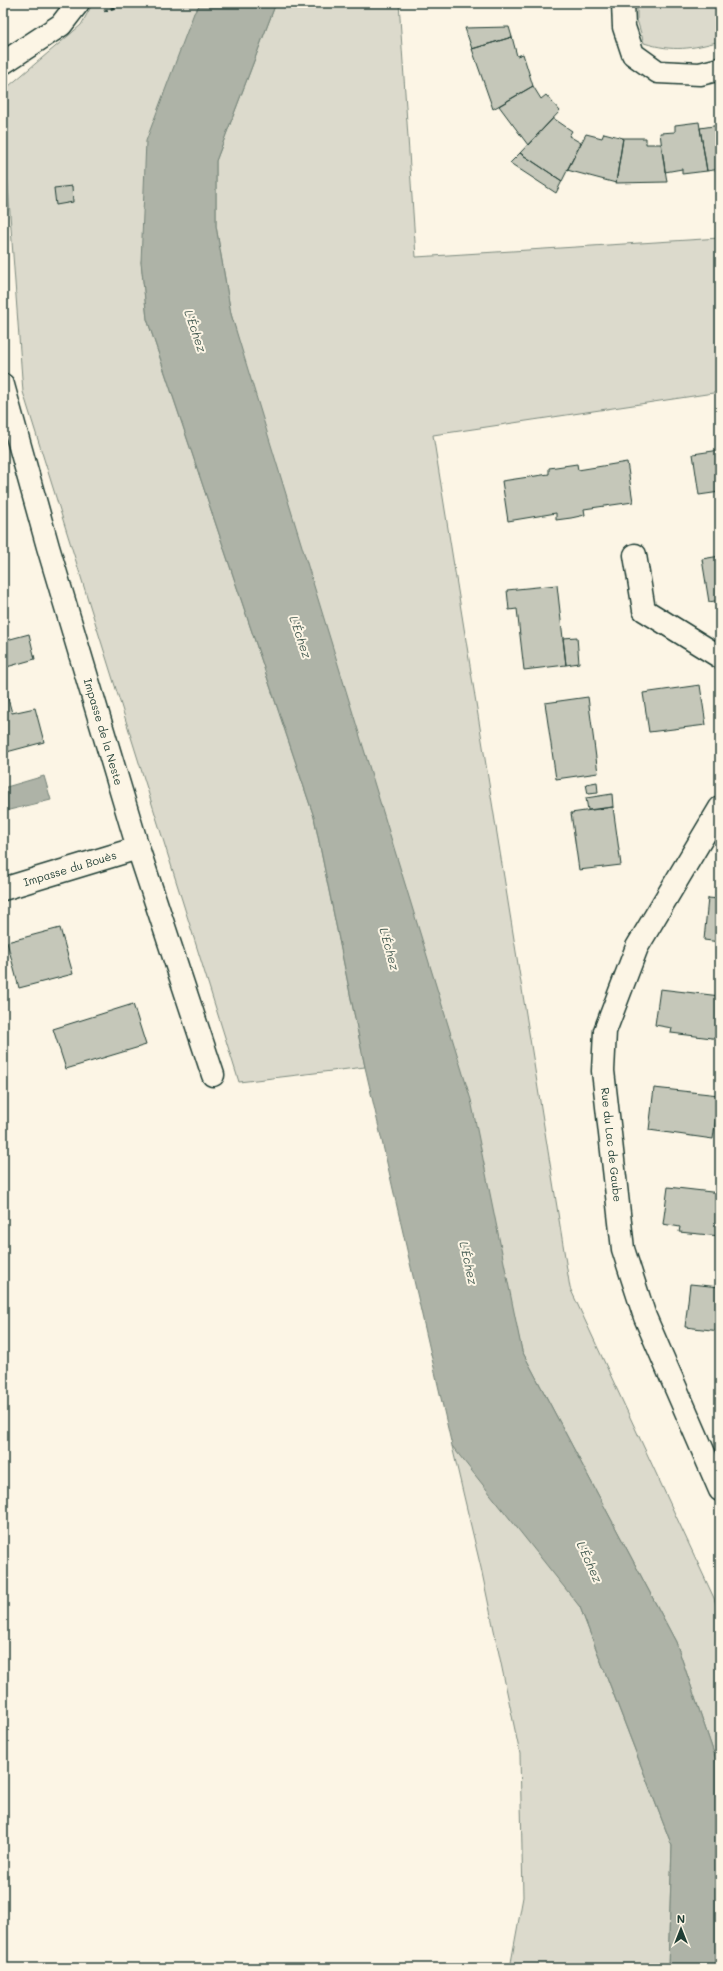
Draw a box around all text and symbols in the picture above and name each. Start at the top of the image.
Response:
water label: L'Échez [181,307,211,354]
water label: L'Échez [286,613,316,660]
street label: Impasse de la Neste [81,676,127,787]
street label: Impasse du Bouès [21,847,118,889]
water label: L'Échez [376,925,404,972]
street label: Rue du Lac de Gaube [598,1087,626,1203]
water label: L'Échez [456,1240,482,1286]
water label: L'Échez [573,1538,607,1585]
north arrow [661,1909,701,1949]
text: N [677,1911,685,1926]

